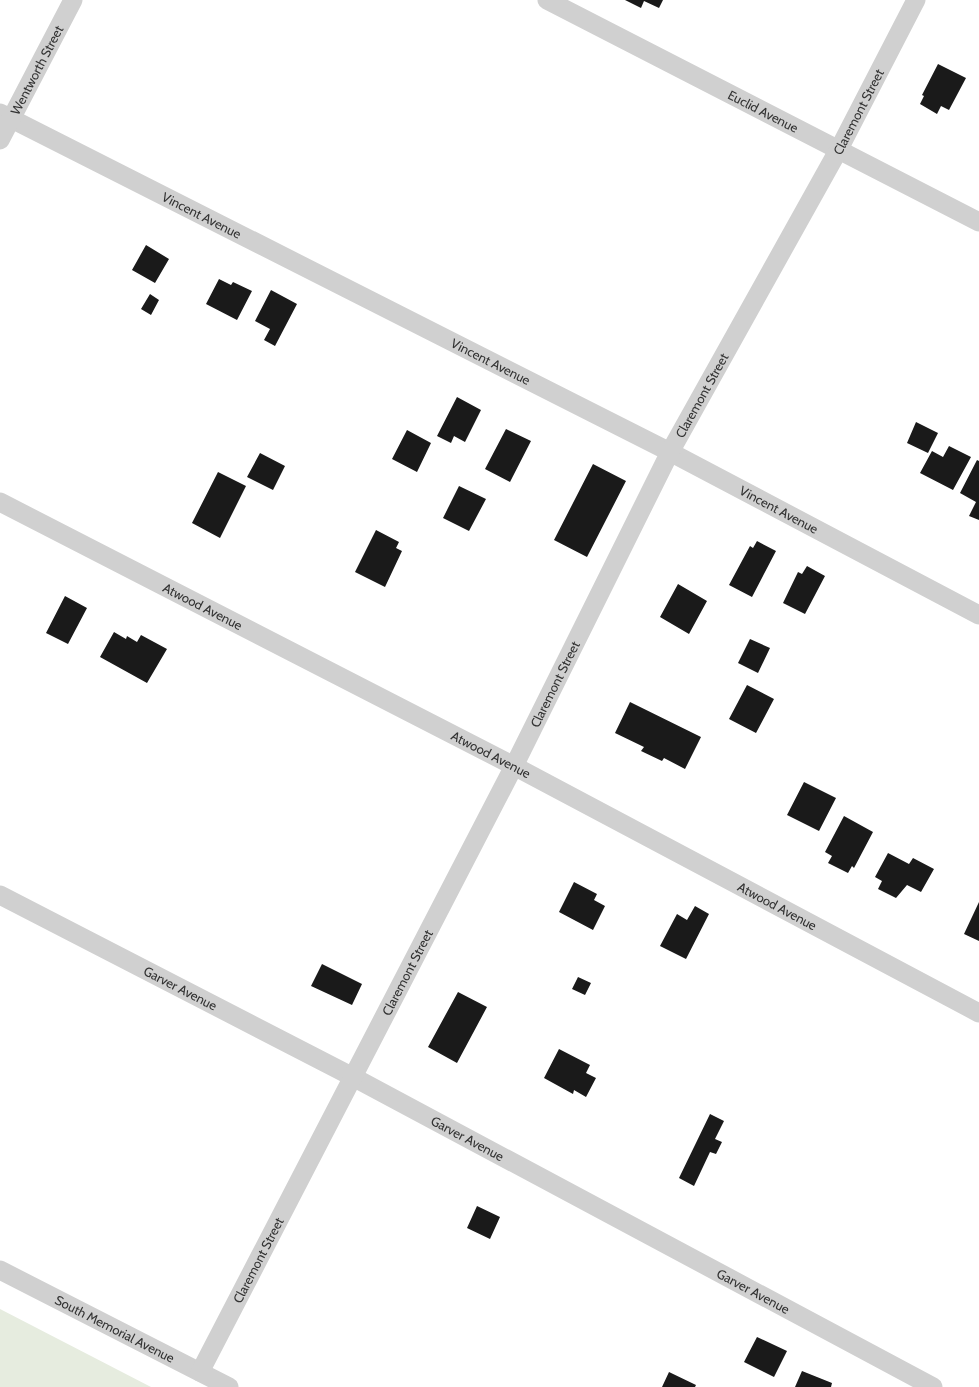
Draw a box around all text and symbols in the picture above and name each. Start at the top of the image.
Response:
street label: Wentworth Street [7,22,67,117]
street label: Claremont Street [829,66,887,158]
street label: Euclid Avenue [725,86,801,136]
street label: Vincent Avenue [159,188,244,242]
street label: Vincent Avenue [448,335,533,388]
street label: Claremont Street [672,350,732,440]
street label: Vincent Avenue [737,482,821,537]
street label: Atwood Avenue [160,579,246,633]
street label: Claremont Street [527,638,583,730]
street label: Atwood Avenue [449,727,534,782]
street label: Atwood Avenue [735,878,820,934]
street label: Claremont Street [378,926,436,1018]
street label: Garver Avenue [141,963,220,1014]
street label: Garver Avenue [428,1112,507,1164]
street label: Claremont Street [229,1214,287,1306]
street label: Garver Avenue [714,1265,793,1317]
street label: South Memorial Avenue [52,1292,178,1366]

